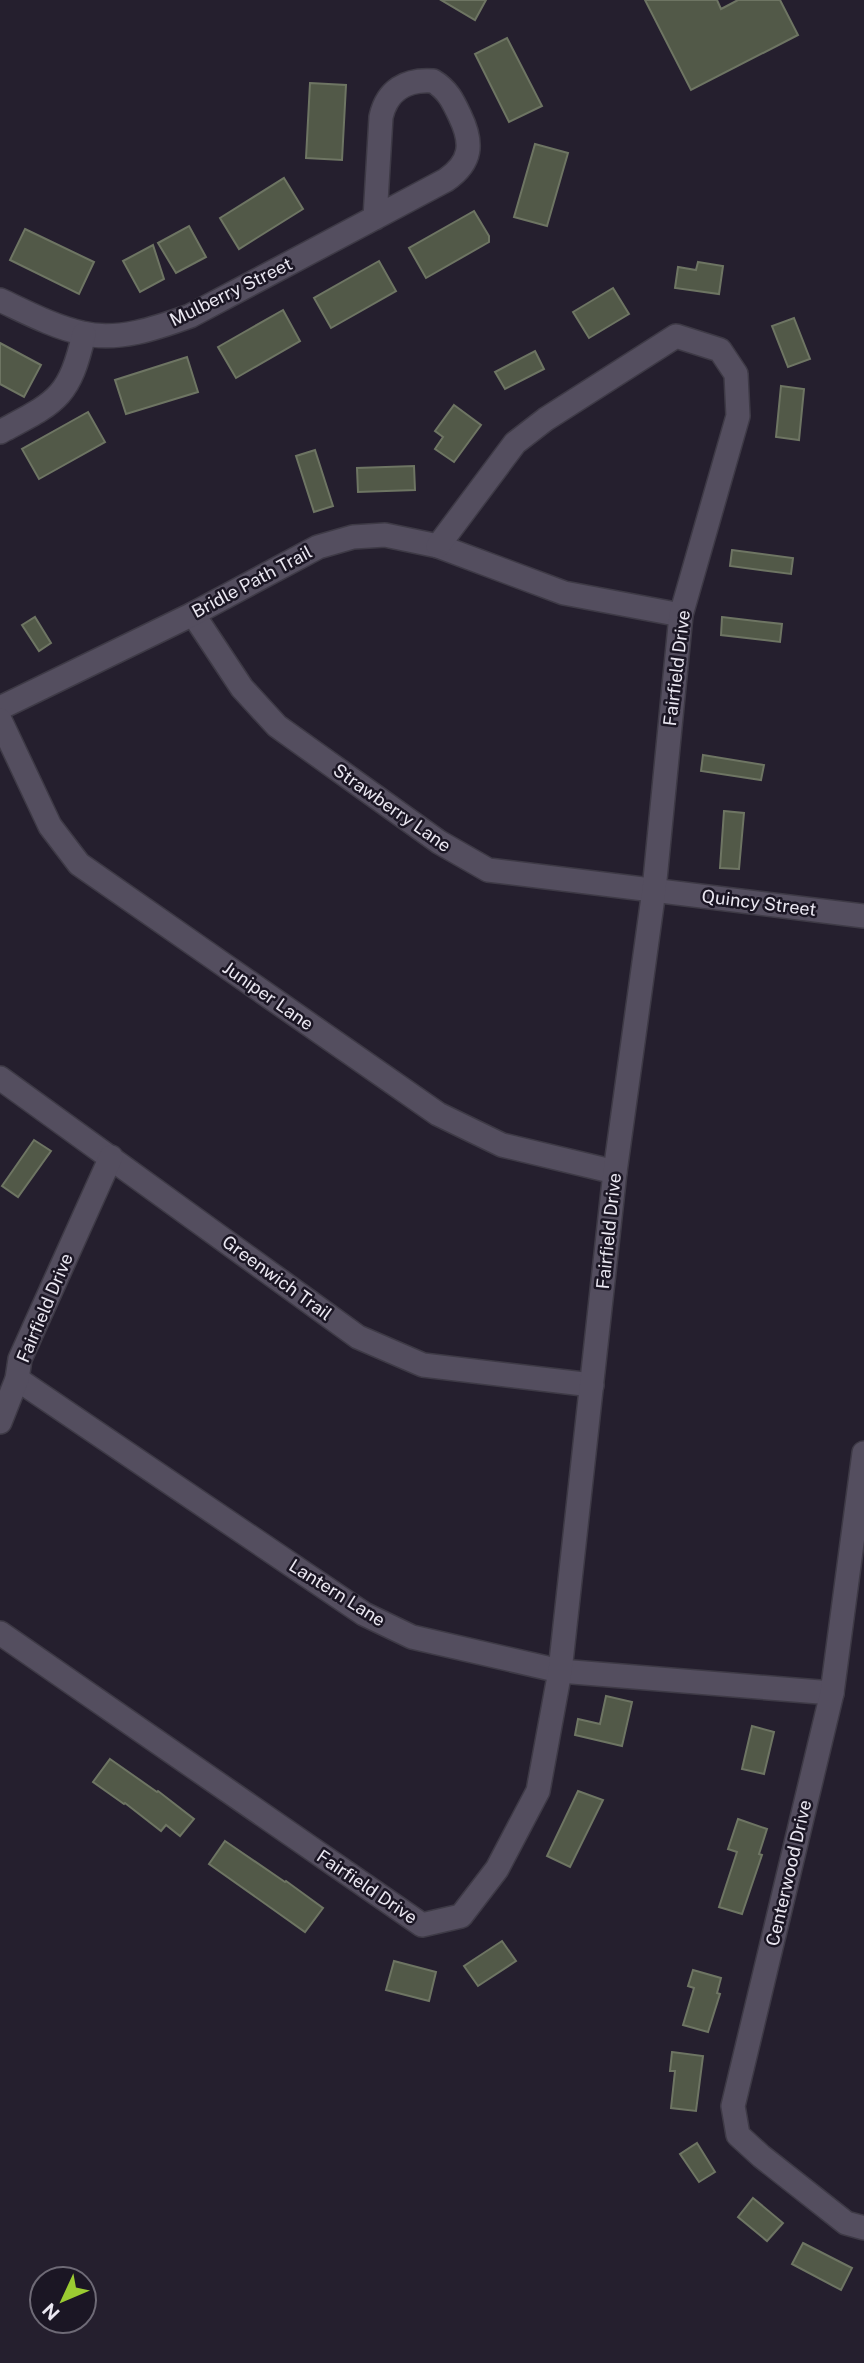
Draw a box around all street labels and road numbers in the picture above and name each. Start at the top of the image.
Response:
street label: Mulberry Street [166,253,295,330]
street label: Bridle Path Trail [188,541,316,622]
street label: Fairfield Drive [659,609,694,727]
street label: Strawberry Lane [329,759,455,856]
street label: Quincy Street [701,885,817,920]
street label: Juniper Lane [219,957,318,1034]
street label: Fairfield Drive [592,1172,625,1290]
street label: Greenwich Trail [218,1231,336,1324]
street label: Fairfield Drive [12,1250,77,1366]
street label: Lantern Lane [285,1555,389,1630]
street label: Centerwood Drive [762,1798,816,1948]
street label: Fairfield Drive [313,1845,422,1928]

